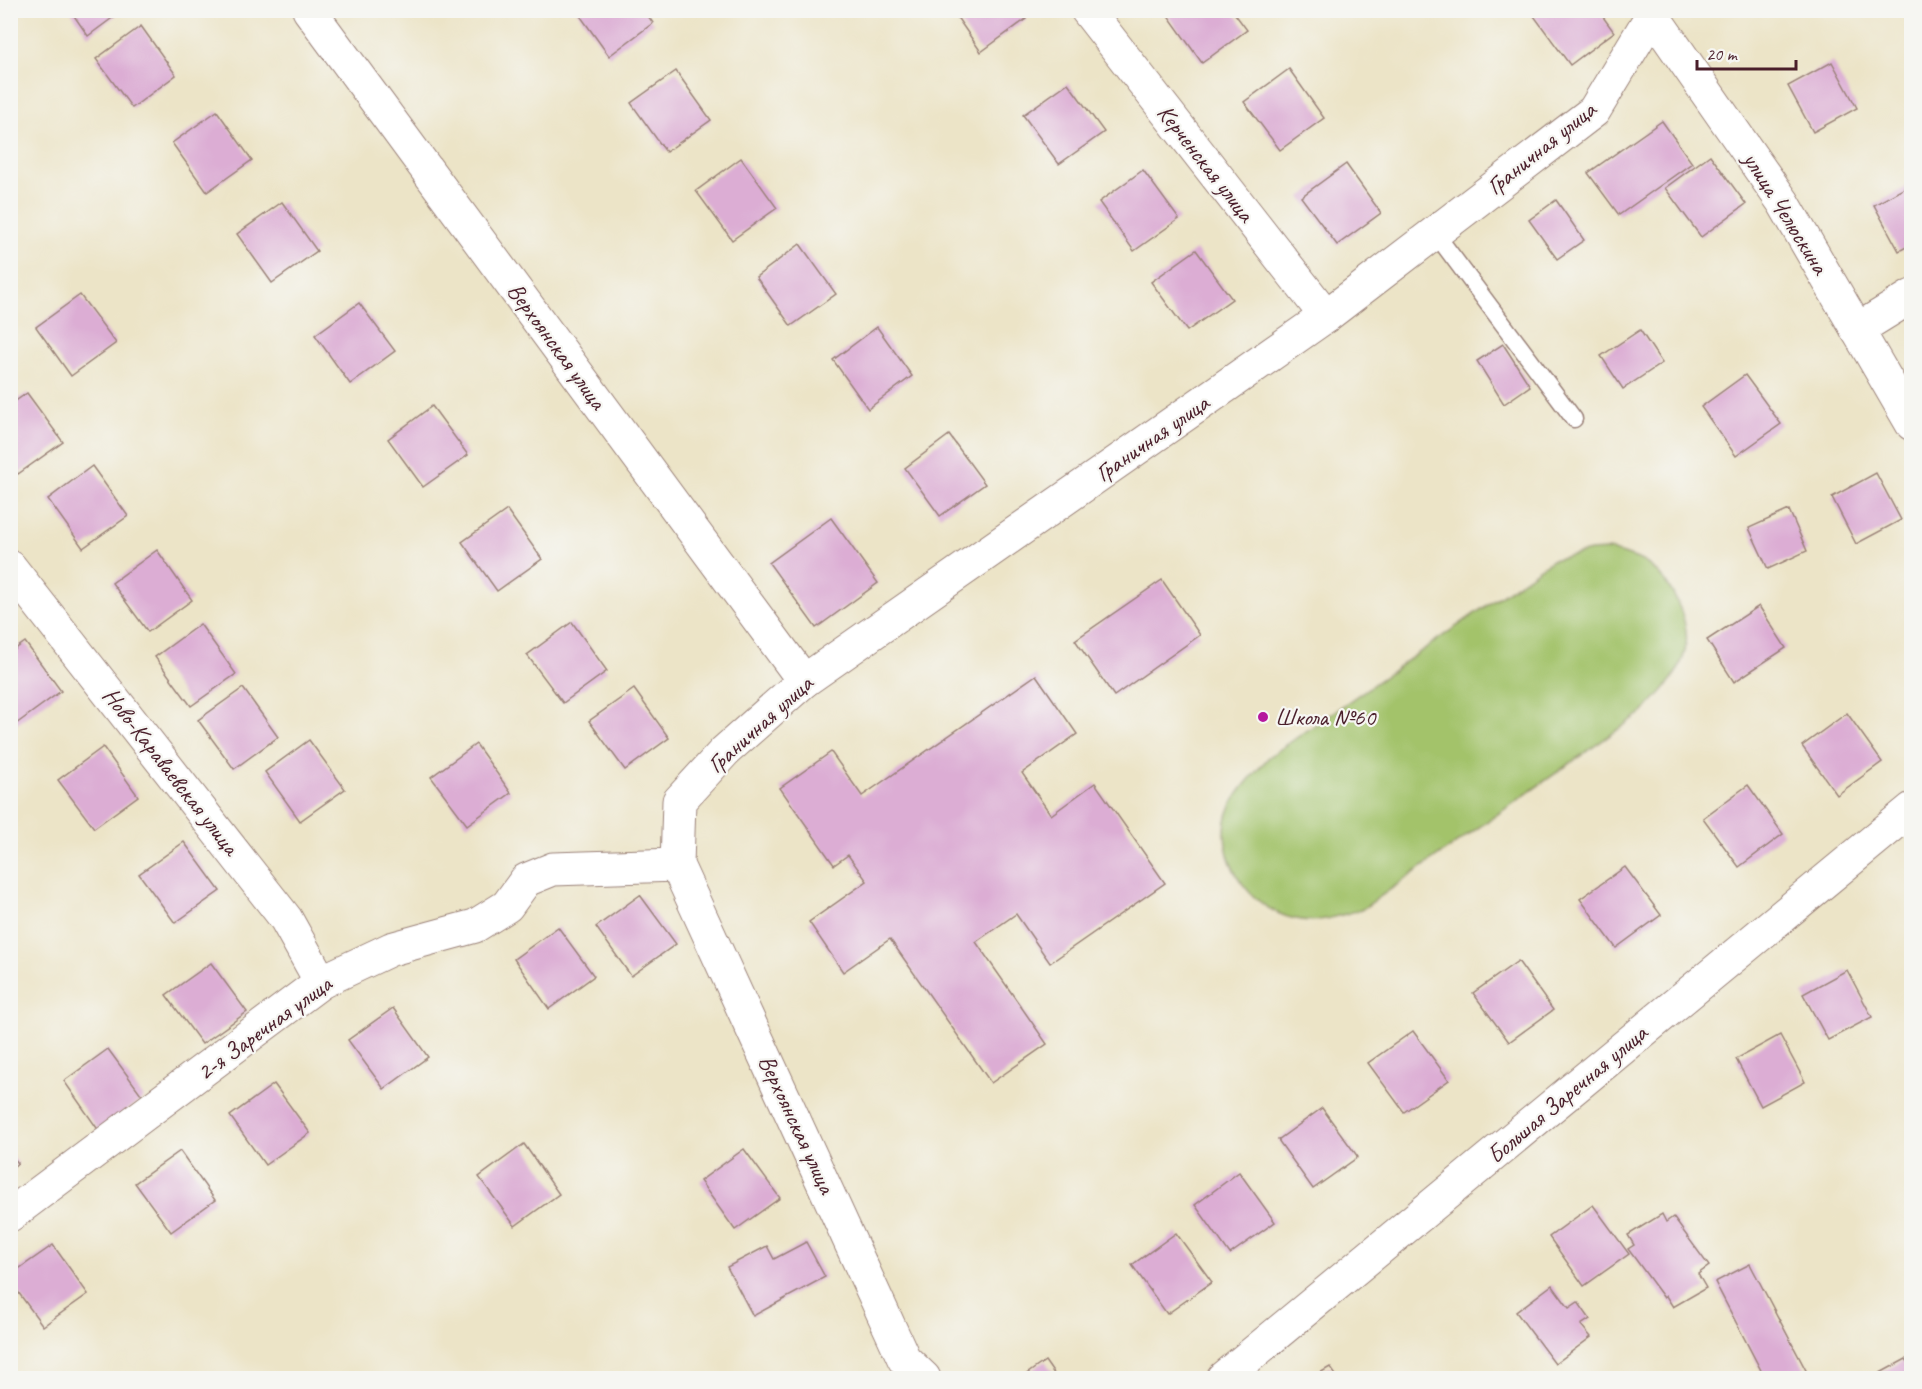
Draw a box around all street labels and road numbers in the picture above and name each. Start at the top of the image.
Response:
street label: Граничная улица [1480,94,1603,201]
street label: Керченская улица [1151,98,1262,229]
street label: улица Челюскина [1736,145,1836,281]
street label: Верхоянская улица [501,277,614,416]
street label: Граничная улица [1089,387,1216,488]
street label: Граничная улица [701,668,820,779]
street label: Ново-Караваевская улица [96,681,247,863]
street label: 2-я Заречная улица [191,968,338,1087]
street label: Большая Заречная улица [1481,1017,1654,1170]
street label: Верхоянская улица [752,1050,843,1199]

